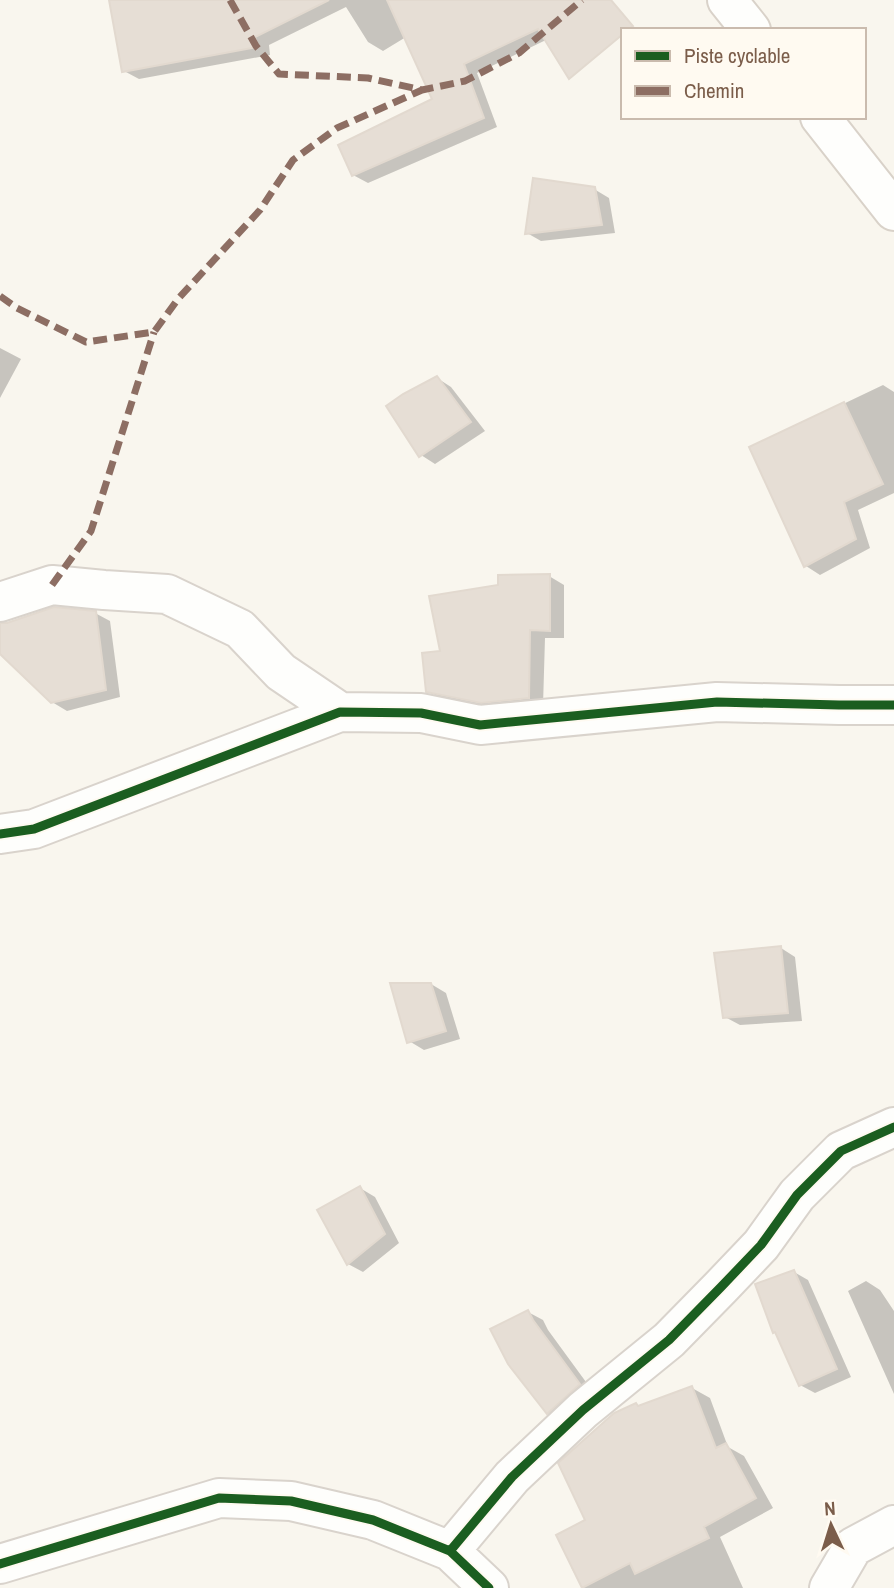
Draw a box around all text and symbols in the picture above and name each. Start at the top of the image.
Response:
legend [621,28,866,119]
text: Piste cyclable [684,41,790,70]
text: Chemin [684,76,744,105]
north arrow [796,1490,866,1560]
text: N [823,1495,836,1521]

